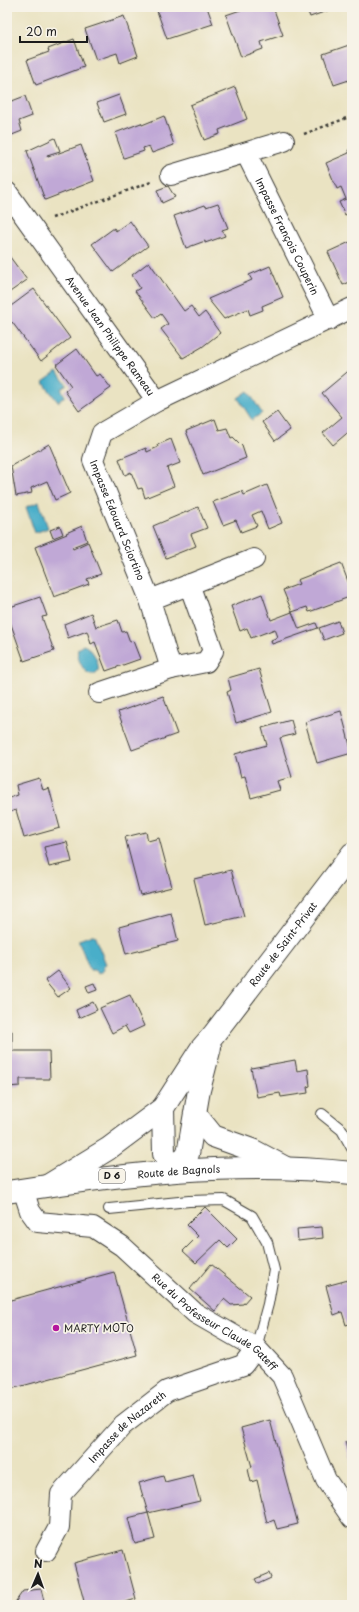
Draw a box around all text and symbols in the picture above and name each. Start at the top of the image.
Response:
scale bar [20,18,87,44]
text: 20 m [26,22,57,40]
street label: Impasse François Couperin [252,175,323,297]
street label: Avenue Jean Philippe Rameau [62,273,159,398]
street label: Impasse Edouard Sciortino [87,458,149,583]
street label: Route de Saint-Privat [245,898,320,989]
street label: Route de Bagnols [137,1161,221,1181]
road number: D 6 [99,1169,125,1183]
street label: Rue du Professeur Claude Gateff [149,1269,282,1374]
place label: MARTY MOTO [64,1320,134,1335]
marker: MARTY MOTO [51,1323,61,1333]
street label: Impasse de Nazareth [85,1387,169,1466]
north arrow [18,1554,58,1594]
text: N [34,1555,43,1572]

